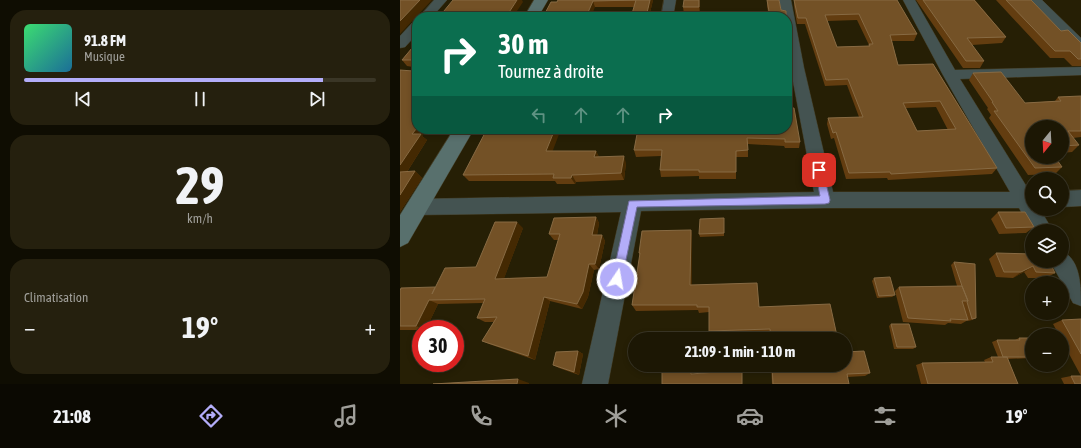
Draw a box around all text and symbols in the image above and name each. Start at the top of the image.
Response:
icon: right [432,28,484,80]
text: 30 m [498,28,548,60]
text: 91.8 FM [84,32,126,49]
text: Musique [84,49,125,64]
text: Tournez à droite [498,61,604,82]
icon: previous [72,88,94,110]
icon: pause [189,88,211,110]
icon: next [306,88,328,110]
icon: left [528,104,550,126]
icon: ahead [570,104,592,126]
icon: ahead [612,104,634,126]
icon: right [654,104,676,126]
north arrow [1025,120,1069,164]
map controls [1025,120,1069,372]
pin [802,153,836,187]
text: 29 [176,155,224,215]
icon: arrive [808,159,830,181]
button: search [1025,172,1069,216]
text: km/h [187,211,213,226]
button: layers [1025,224,1069,268]
position arrow [596,258,638,300]
button: + [1025,276,1069,320]
text: Climatisation [24,290,88,305]
text: 19° [182,310,218,344]
text: − [24,314,35,340]
text: + [365,314,376,340]
speed limit sign: 30 [412,320,464,372]
button: − [1025,328,1069,372]
text: 21:09 · 1 min · 110 m [685,343,795,360]
icon: directions [197,402,225,430]
icon: music [332,402,360,430]
icon: phone [467,402,495,430]
icon: climate [602,402,630,430]
icon: car [736,402,764,430]
icon: filters [871,402,899,430]
text: 21:08 [53,406,91,427]
text: 19° [1006,406,1028,427]

